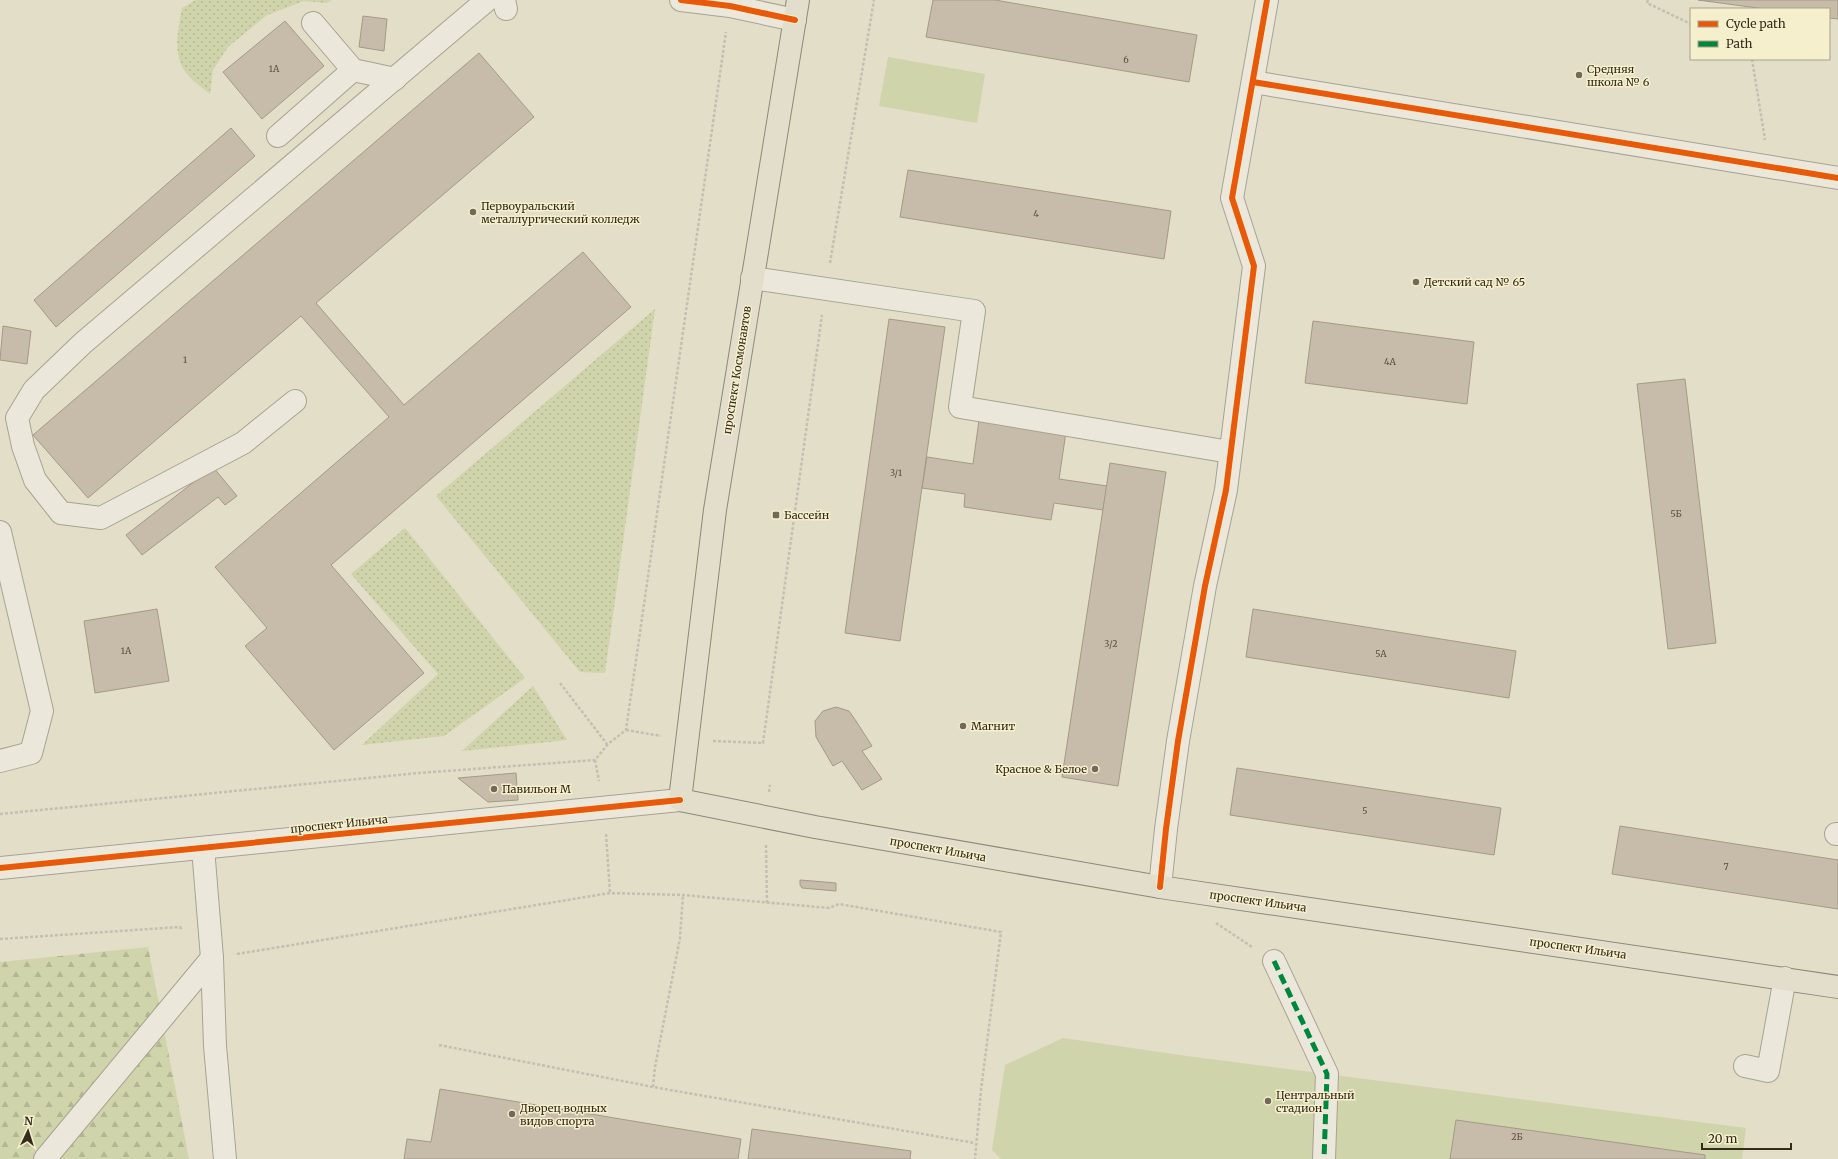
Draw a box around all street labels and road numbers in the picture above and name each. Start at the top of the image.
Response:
street label: проспект Космонавтов [720,304,754,435]
street label: проспект Ильича [290,812,388,836]
street label: проспект Ильича [889,834,987,864]
street label: проспект Ильича [1209,887,1307,915]
street label: проспект Ильича [1529,934,1627,962]

